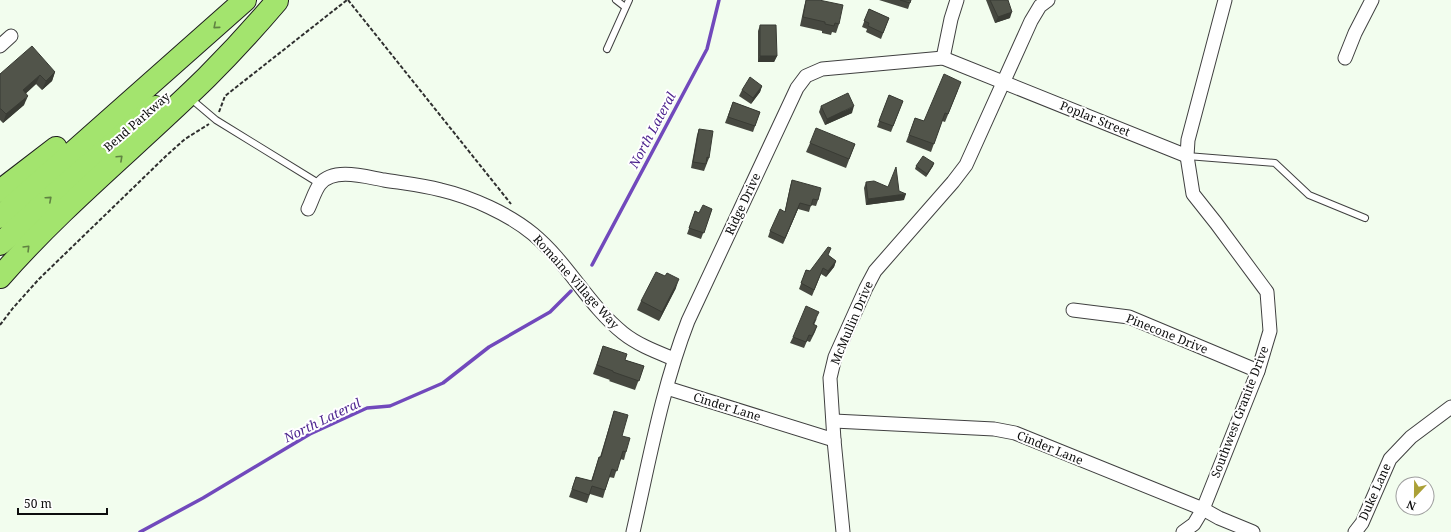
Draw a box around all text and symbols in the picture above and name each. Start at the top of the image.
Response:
one-way arrow [213,21,220,28]
street label: Bend Parkway [100,88,174,155]
water label: North Lateral [624,89,680,172]
street label: Poplar Street [1058,97,1133,140]
one-way arrow [116,156,123,163]
street label: Ridge Drive [721,170,764,238]
one-way arrow [44,196,52,203]
street label: Romaine Village Way [530,231,623,333]
one-way arrow [22,245,30,253]
street label: McMullin Drive [826,278,877,367]
street label: Pinecone Drive [1124,309,1211,358]
street label: Southwest Granite Drive [1206,343,1273,480]
street label: Cinder Lane [691,388,763,425]
water label: North Lateral [280,394,364,447]
street label: Cinder Lane [1015,427,1086,469]
street label: Duke Lane [1354,460,1395,523]
north arrow [1395,476,1435,516]
scale bar [18,490,107,516]
text: 50 m [24,495,52,512]
text: N [1404,497,1418,514]

